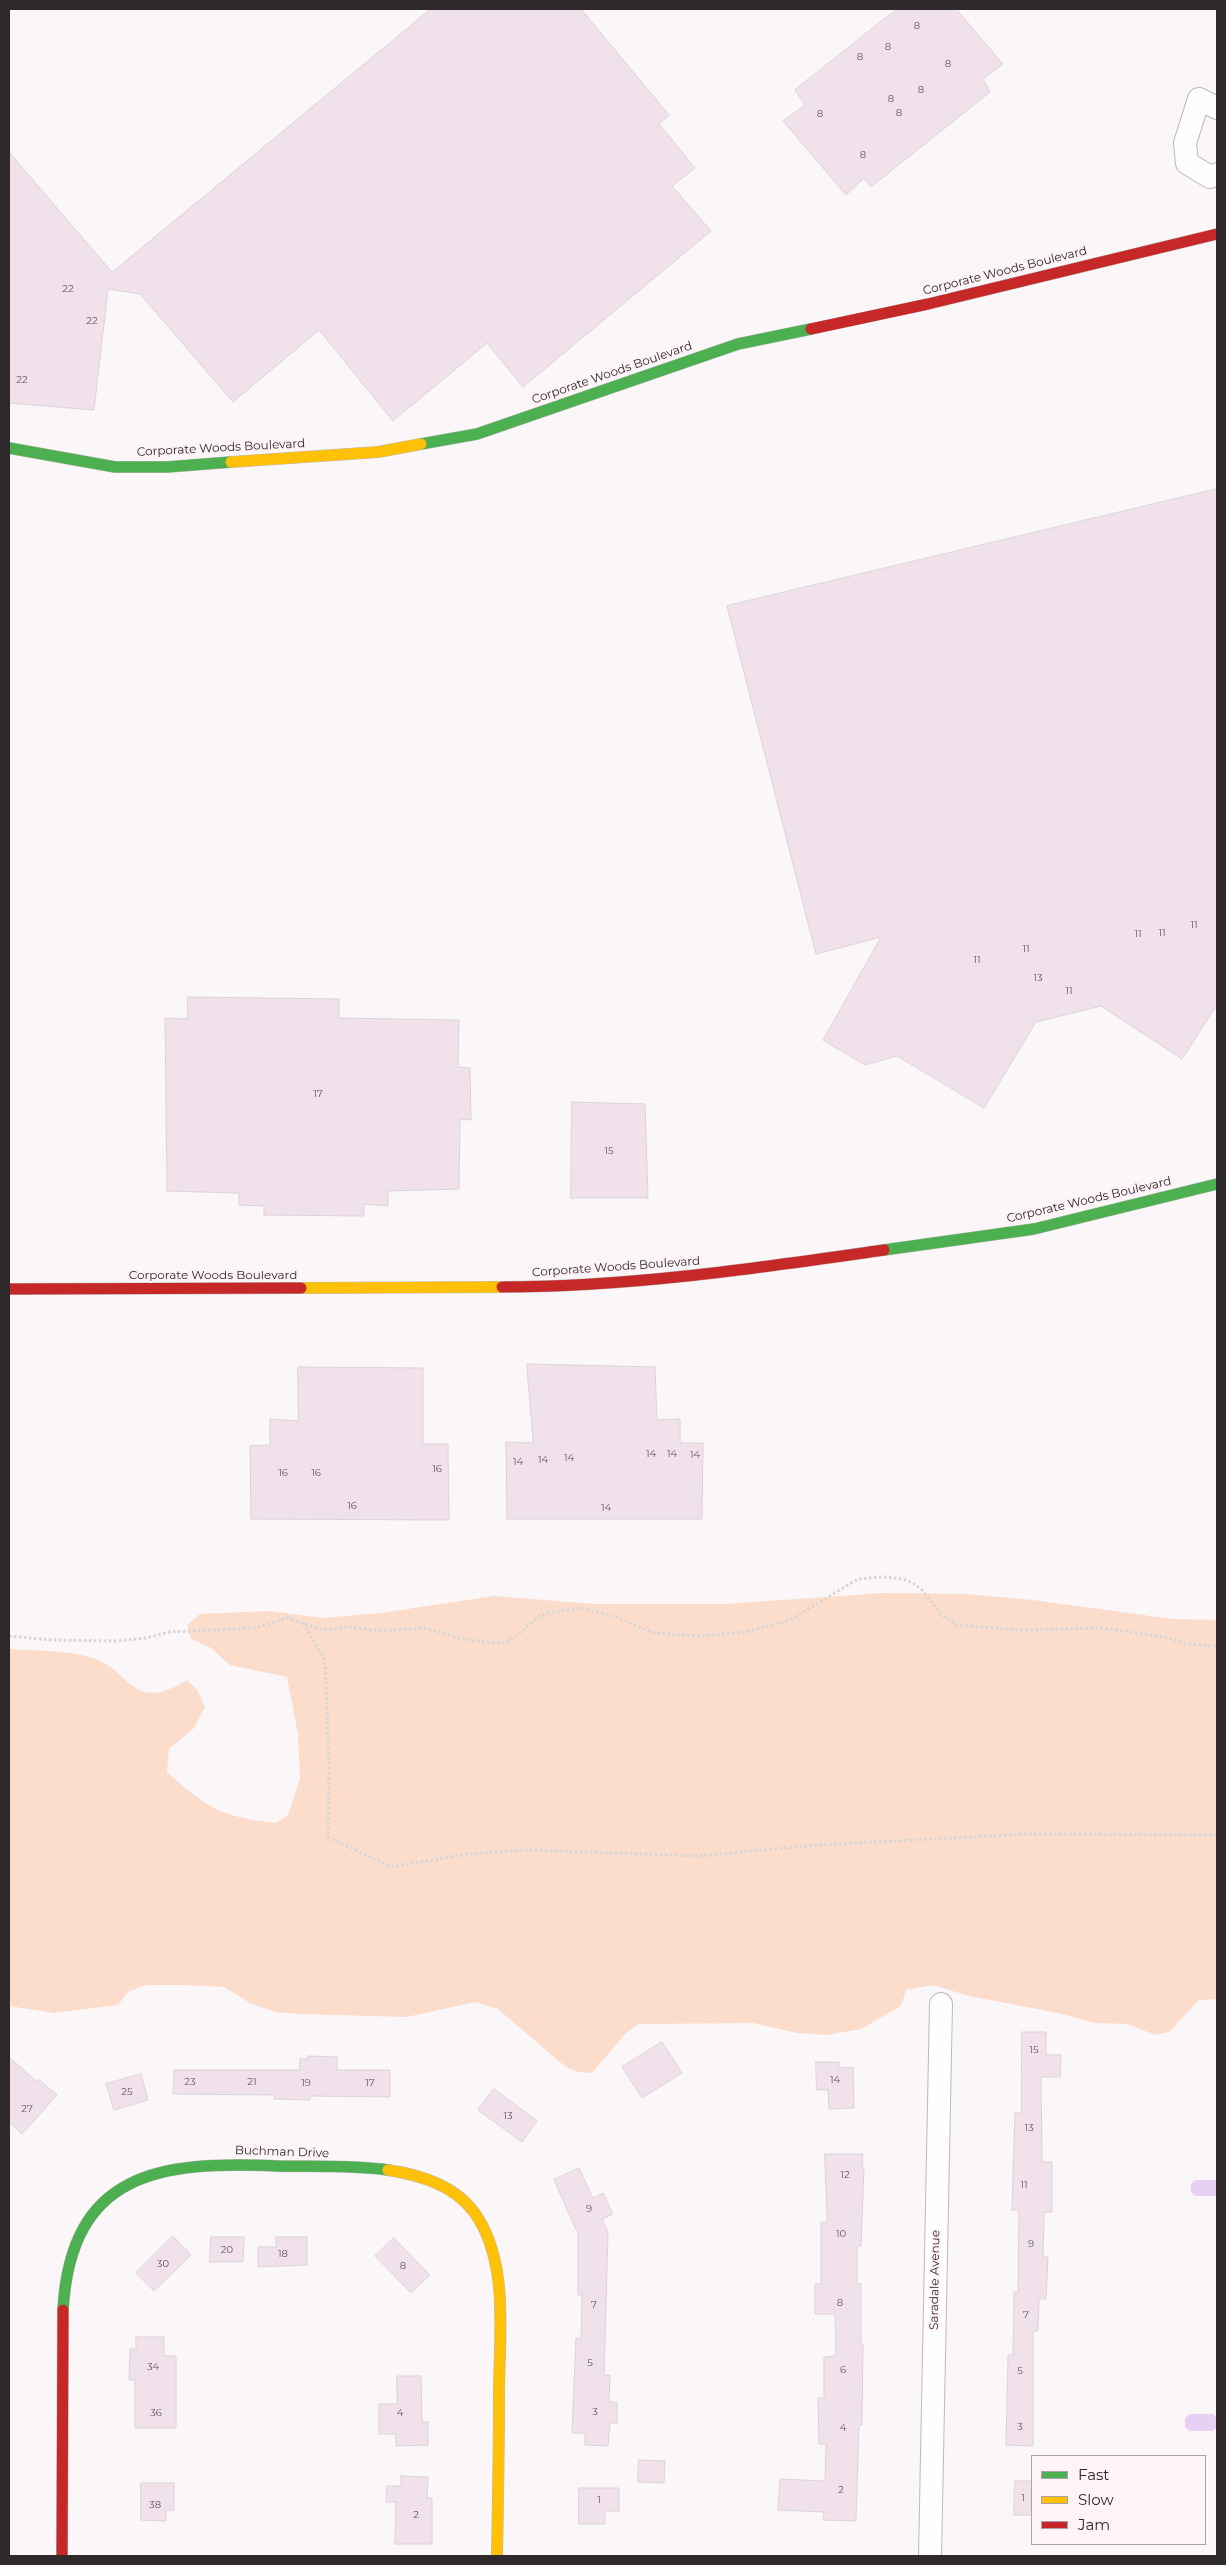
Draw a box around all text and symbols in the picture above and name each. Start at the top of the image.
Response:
house number: 8 [914,20,920,32]
house number: 8 [885,41,891,53]
house number: 8 [857,51,863,63]
house number: 8 [945,58,951,70]
house number: 8 [918,84,924,96]
house number: 8 [888,93,894,105]
house number: 8 [896,107,902,119]
house number: 8 [817,108,823,120]
house number: 8 [860,149,866,161]
street label: Corporate Woods Boulevard [921,244,1089,298]
house number: 22 [62,283,74,295]
house number: 22 [86,315,98,327]
street label: Corporate Woods Boulevard [530,339,694,407]
house number: 22 [16,374,28,386]
street label: Corporate Woods Boulevard [136,436,306,460]
house number: 11 [1190,919,1198,931]
house number: 11 [1158,927,1166,939]
house number: 11 [1134,928,1142,940]
house number: 11 [1022,943,1030,955]
house number: 11 [973,954,981,966]
house number: 13 [1033,972,1043,984]
house number: 11 [1065,985,1073,997]
house number: 17 [313,1088,323,1100]
house number: 15 [604,1145,614,1157]
street label: Corporate Woods Boulevard [1005,1174,1173,1226]
street label: Corporate Woods Boulevard [531,1254,701,1280]
street label: Corporate Woods Boulevard [129,1268,297,1282]
house number: 14 [646,1448,656,1460]
house number: 14 [667,1448,677,1460]
house number: 14 [690,1449,700,1461]
house number: 14 [564,1452,574,1464]
house number: 14 [538,1454,548,1466]
house number: 14 [513,1456,523,1468]
house number: 16 [432,1463,442,1475]
house number: 16 [278,1467,288,1479]
house number: 16 [311,1467,321,1479]
house number: 16 [347,1500,357,1512]
house number: 14 [601,1502,611,1514]
house number: 15 [1029,2044,1039,2056]
house number: 14 [830,2074,840,2086]
house number: 23 [184,2076,196,2088]
house number: 21 [247,2076,257,2088]
house number: 19 [301,2077,311,2089]
house number: 17 [365,2077,375,2089]
house number: 25 [121,2086,133,2098]
house number: 27 [21,2103,33,2115]
house number: 13 [503,2110,513,2122]
house number: 13 [1024,2122,1034,2134]
street label: Buchman Drive [235,2143,329,2161]
house number: 12 [840,2169,850,2181]
house number: 11 [1020,2179,1028,2191]
house number: 9 [586,2203,592,2215]
house number: 10 [836,2228,846,2240]
street label: Saradale Avenue [927,2230,943,2330]
house number: 9 [1028,2238,1034,2250]
house number: 20 [221,2244,233,2256]
house number: 18 [278,2248,288,2260]
house number: 30 [157,2258,169,2270]
house number: 8 [400,2260,406,2272]
house number: 8 [837,2297,843,2309]
house number: 7 [591,2299,597,2311]
house number: 7 [1023,2309,1029,2321]
house number: 5 [587,2357,593,2369]
house number: 34 [147,2361,159,2373]
house number: 6 [840,2364,846,2376]
house number: 5 [1017,2365,1023,2377]
house number: 3 [592,2406,598,2418]
house number: 36 [150,2407,162,2419]
house number: 4 [397,2407,403,2419]
house number: 3 [1017,2421,1023,2433]
house number: 4 [840,2422,846,2434]
legend [1031,2455,1206,2545]
text: Fast [1078,2465,1109,2484]
house number: 2 [838,2484,844,2496]
text: Slow [1078,2490,1114,2509]
house number: 1 [1021,2492,1025,2504]
house number: 1 [597,2494,601,2506]
house number: 38 [149,2499,161,2511]
house number: 2 [413,2509,419,2521]
text: Jam [1078,2515,1110,2534]

